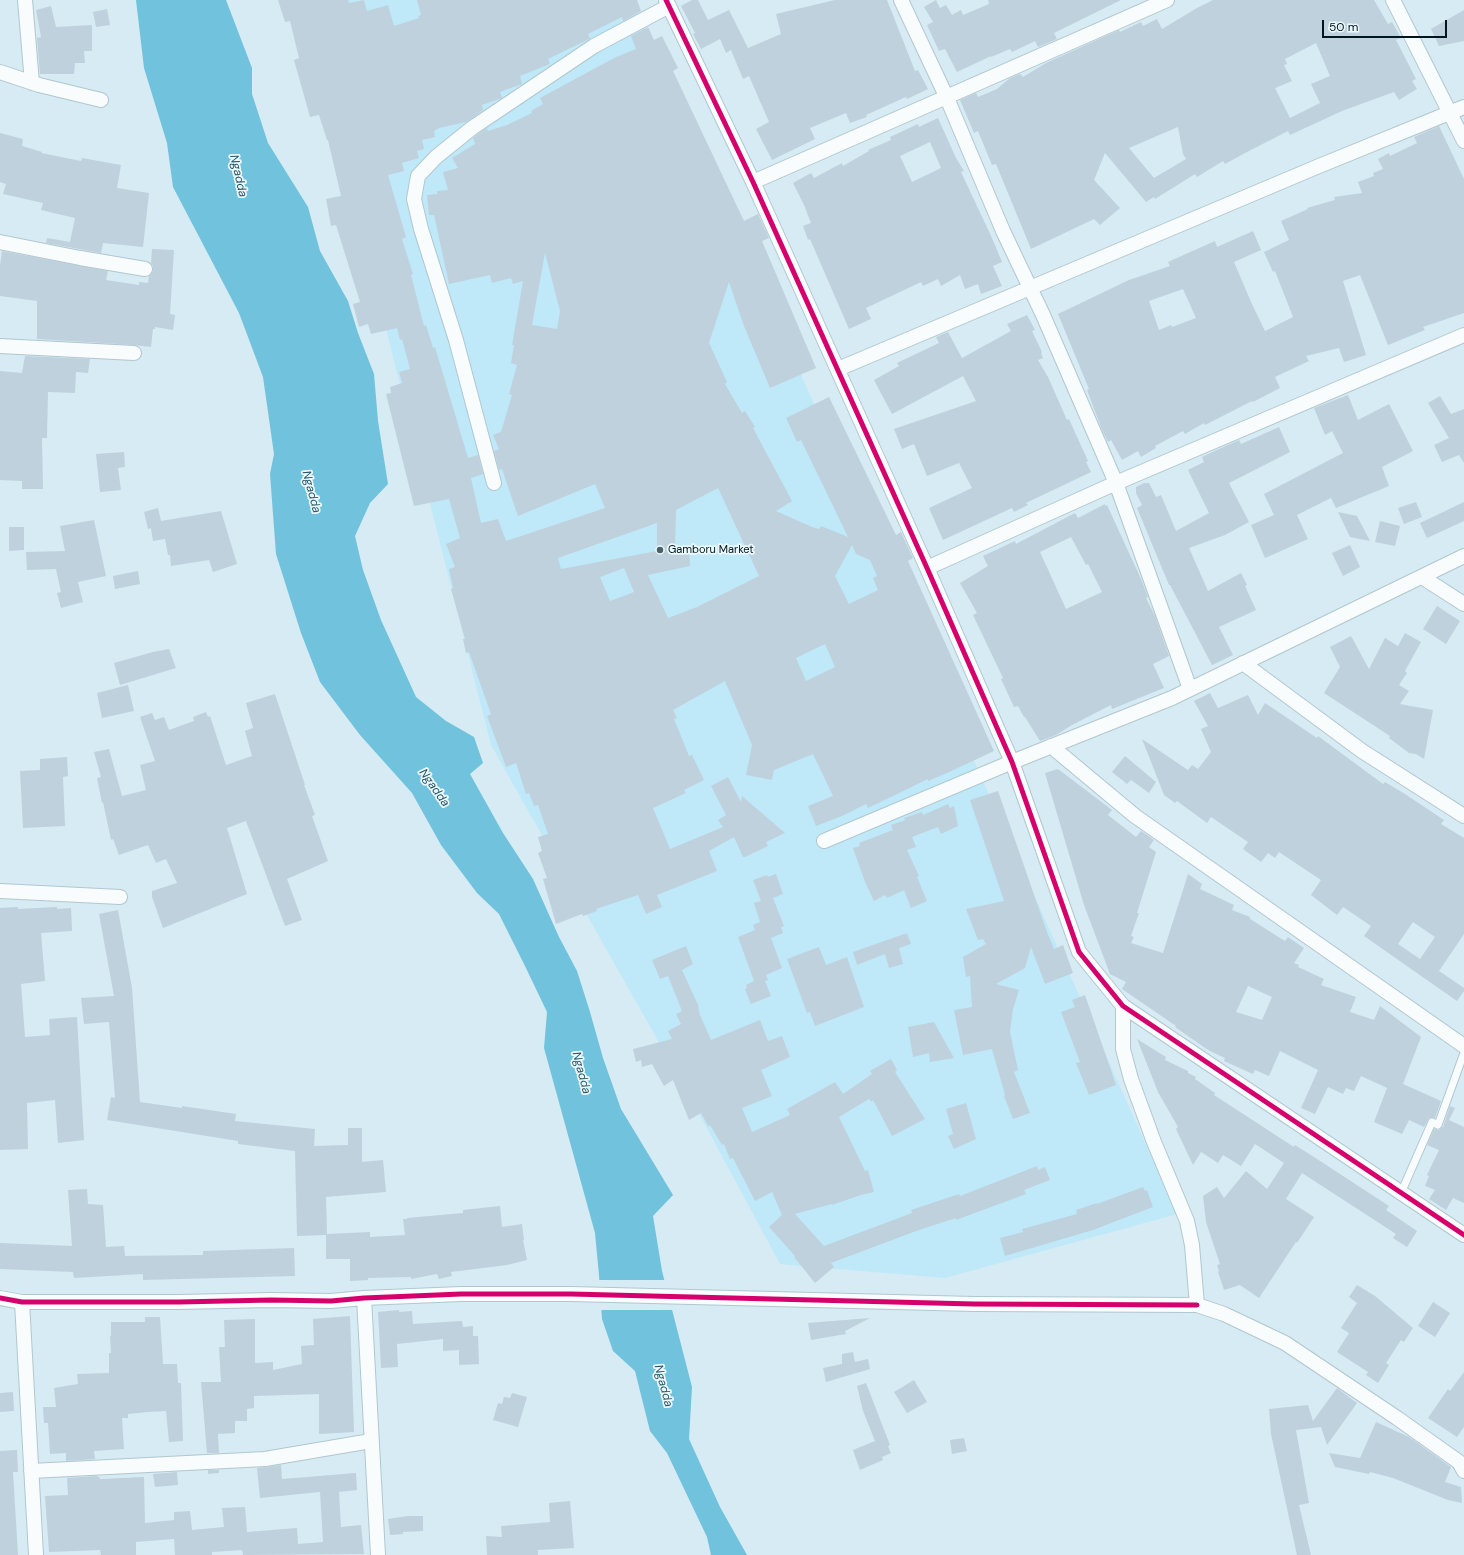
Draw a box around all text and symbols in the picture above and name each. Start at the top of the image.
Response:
scale bar [1324,12,1449,38]
text: 50 m [1329,19,1358,35]
water label: Ngadda [226,153,250,199]
water label: Ngadda [298,469,324,515]
place label: Gamboru Market [668,543,754,557]
marker: Gamboru Market [655,545,665,555]
water label: Ngadda [416,766,452,810]
water label: Ngadda [568,1050,594,1096]
water label: Ngadda [650,1363,676,1409]

